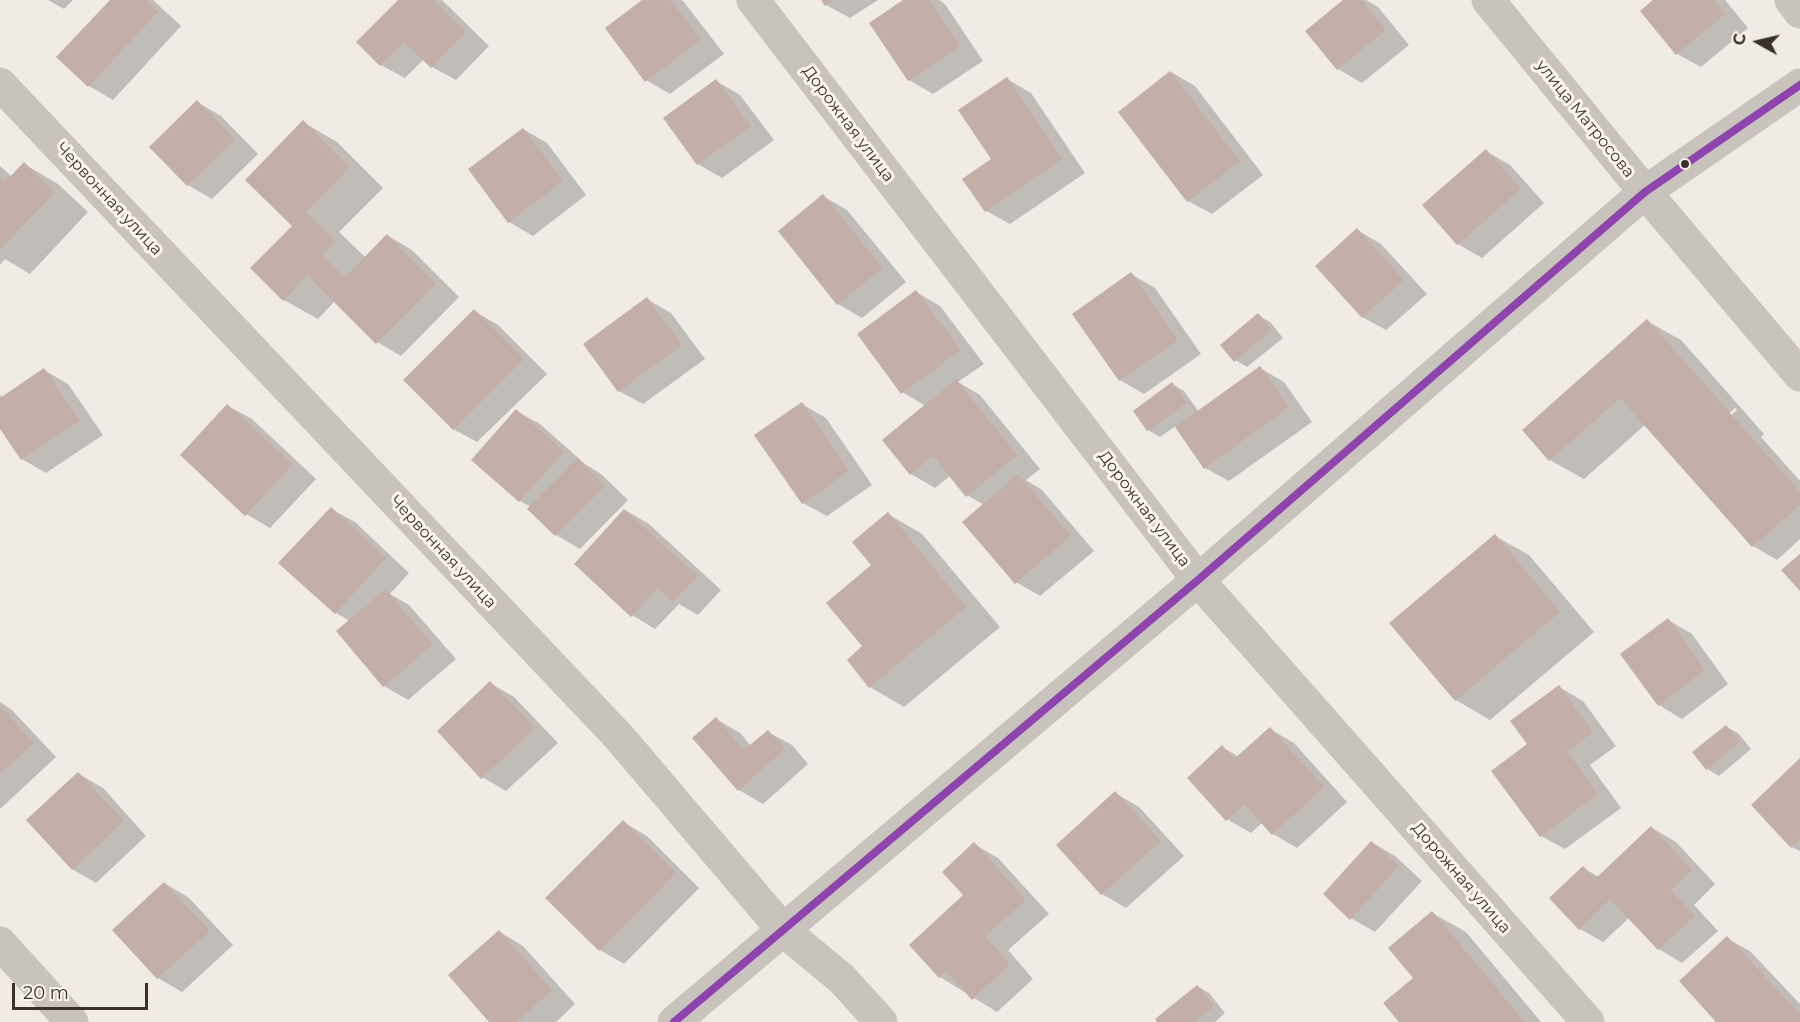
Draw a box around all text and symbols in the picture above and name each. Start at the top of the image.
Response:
north arrow [1728,12,1788,72]
text: С [1729,32,1750,47]
street label: улица Матросова [1532,56,1638,182]
street label: Дорожная улица [798,62,898,186]
street label: Червонная улица [52,139,166,259]
unlabelled marker [1679,158,1691,170]
street label: Дорожная улица [1094,447,1194,571]
street label: Червонная улица [386,492,500,612]
street label: Дорожная улица [1408,819,1514,937]
scale bar [15,971,152,1009]
text: 20 m [23,982,69,1004]

